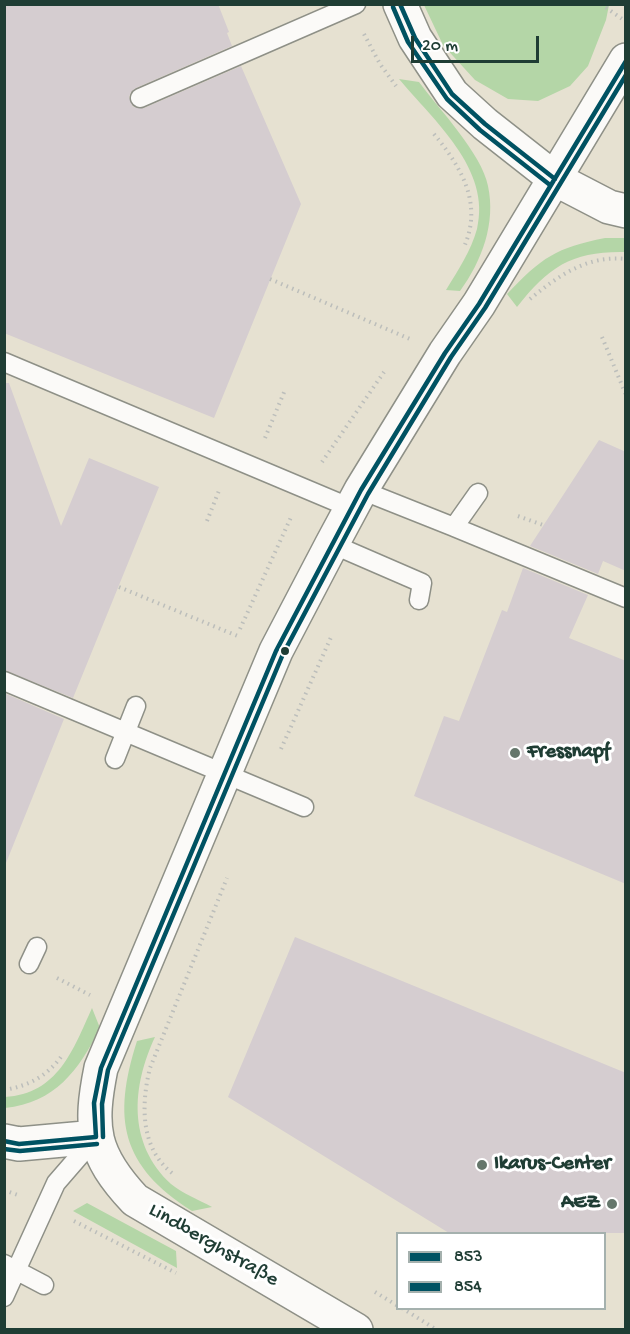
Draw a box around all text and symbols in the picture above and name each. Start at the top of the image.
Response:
scale bar [414,24,542,62]
text: 20 m [422,36,458,57]
unlabelled marker [279,645,291,657]
place label: Fressnapf [527,740,610,766]
marker: Fressnapf [508,746,522,760]
place label: Ikarus-Center [494,1152,611,1178]
marker: Ikarus-Center [475,1158,489,1172]
place label: AEZ [561,1191,600,1217]
marker: AEZ [605,1197,619,1211]
street label: Lindberghstraße [143,1199,283,1293]
legend [396,1232,606,1310]
text: 853 [454,1247,483,1268]
text: 854 [454,1277,482,1298]

